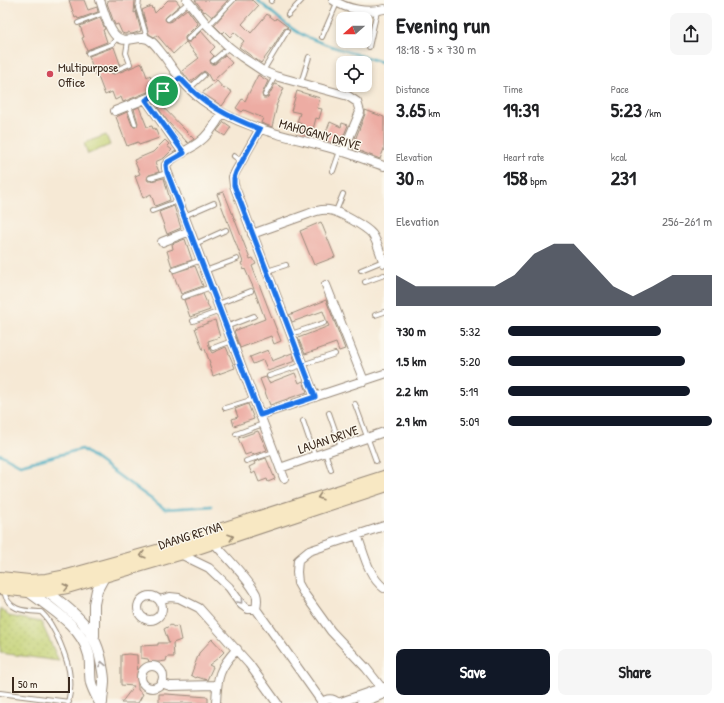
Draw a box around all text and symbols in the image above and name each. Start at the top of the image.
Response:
text: Evening run [396,10,490,40]
north arrow [336,12,372,48]
map controls [336,12,372,92]
button: share [670,13,712,55]
text: 18:18 · 5 × 730 m [396,40,476,58]
button: locate [336,56,372,92]
place label: Multipurpose Office [58,58,119,91]
marker: Multipurpose Office [45,69,55,79]
pin [146,74,180,108]
icon: arrive [152,80,174,102]
text: Distance [396,82,430,96]
text: Time [503,82,523,96]
text: Pace [611,82,629,96]
text: 3.65 [396,96,426,123]
text: 19:39 [503,96,539,123]
text: 5:23 [611,96,642,123]
text: km [426,106,440,120]
text: /km [642,106,661,120]
street label: MAHOGANY DRIVE [277,114,363,154]
text: Elevation [396,150,433,164]
text: Heart rate [503,150,544,164]
text: kcal [611,150,627,164]
text: 30 [396,164,414,191]
text: 158 [503,164,528,191]
text: 231 [611,164,636,191]
text: m [414,174,424,188]
text: bpm [528,174,547,188]
text: Elevation [396,212,439,230]
text: 256–261 m [662,212,712,230]
text: 730 m [396,322,426,340]
text: 5:32 [460,322,480,340]
text: 1.5 km [396,352,426,370]
text: 5:20 [460,352,480,370]
text: 2.2 km [396,382,428,400]
text: 5:19 [460,382,478,400]
text: 2.9 km [396,412,427,430]
text: 5:09 [460,412,479,430]
street label: LAUAN DRIVE [295,420,361,458]
one-way arrow [317,492,324,501]
street label: DAANG REYNA [156,517,225,553]
one-way arrow [227,534,234,542]
one-way arrow [140,550,147,558]
one-way arrow [63,583,70,591]
one-way arrow [236,597,243,604]
button: Save [396,649,550,695]
button: Share [558,649,712,695]
one-way arrow [98,661,107,667]
scale bar [12,675,70,694]
text: 50 m [18,677,38,691]

